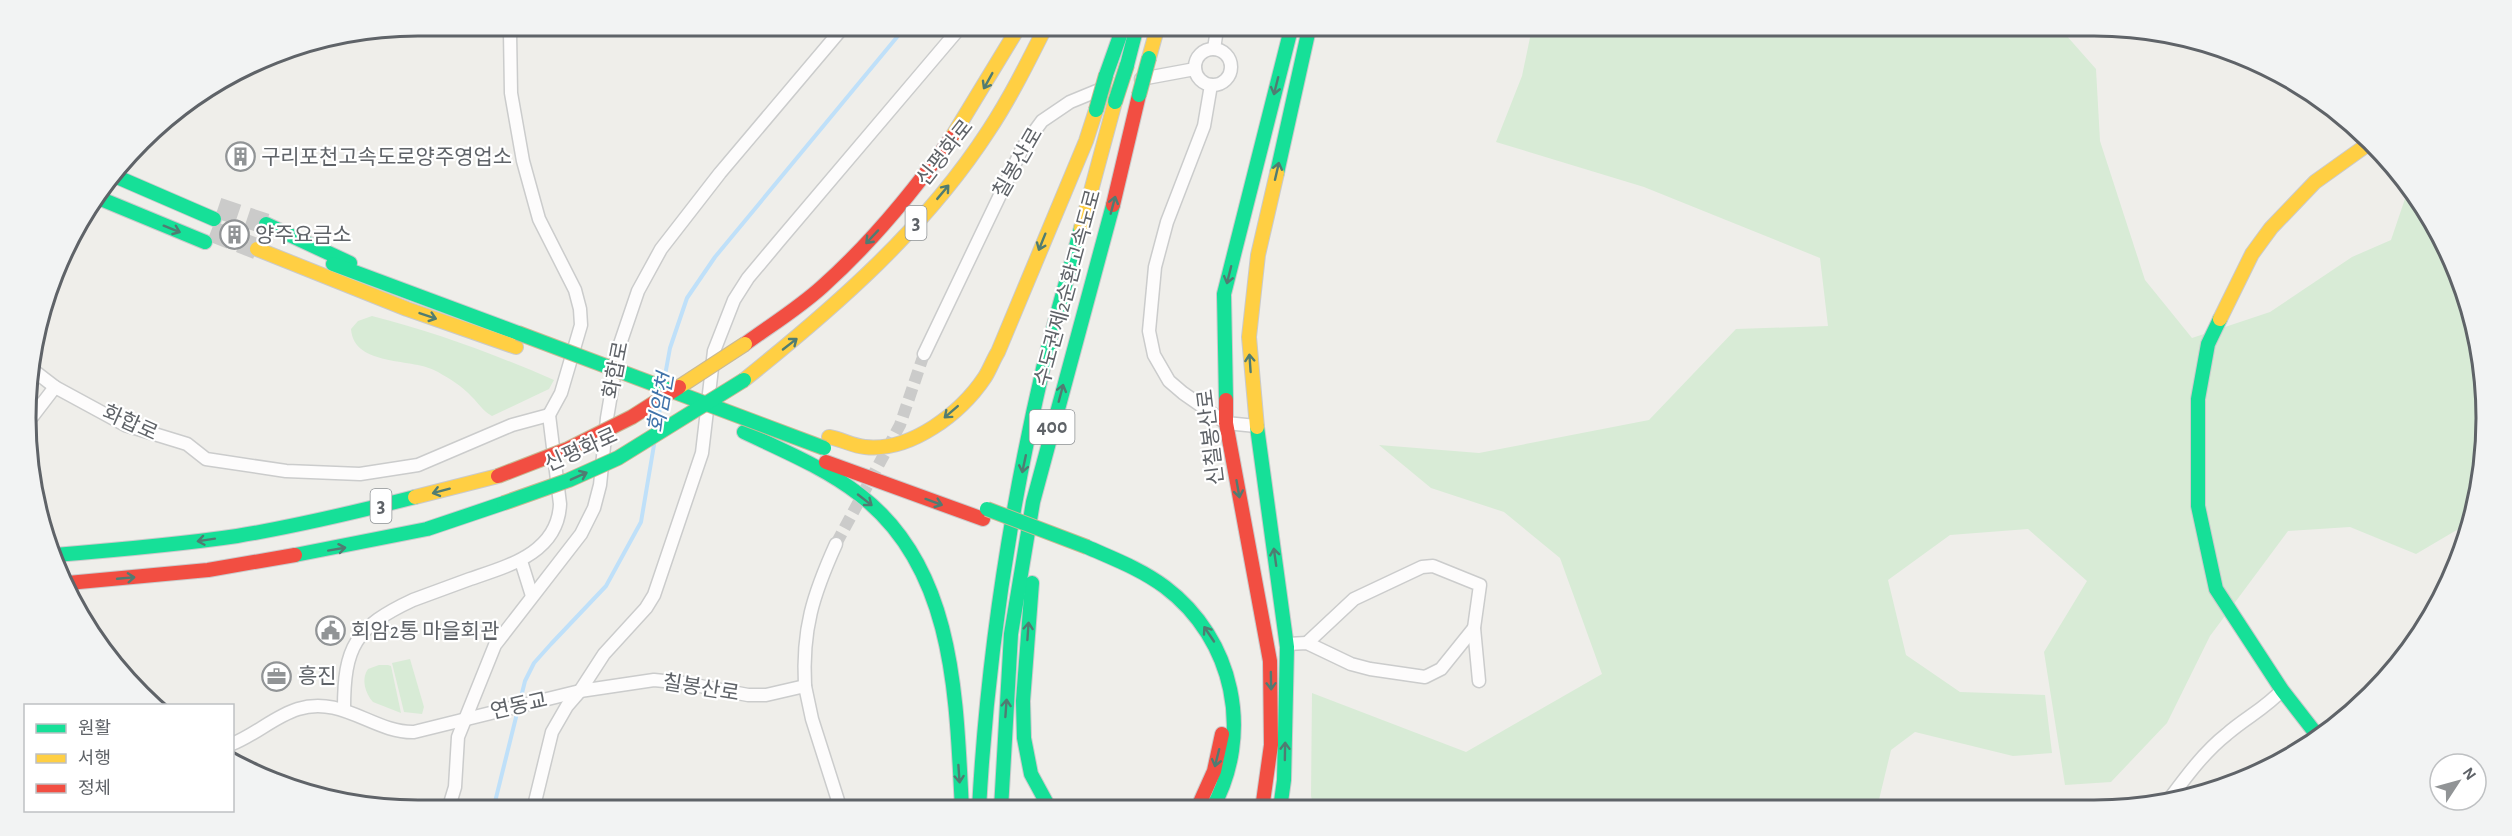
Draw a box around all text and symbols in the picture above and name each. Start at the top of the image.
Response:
one-way arrow [982,72,994,89]
one-way arrow [1270,76,1282,95]
street label: 신평화로 [912,115,977,190]
street label: 칠봉산로 [989,124,1046,202]
building icon: 구리포천고속도로양주영업소 [224,141,256,173]
place label: 구리포천고속도로양주영업소 [261,146,512,168]
one-way arrow [1272,162,1283,181]
one-way arrow [936,184,949,200]
street label: 수도권제2순환고속도로 [1031,187,1104,389]
one-way arrow [1107,195,1119,214]
road number: 3 [906,206,926,240]
building icon: 양주요금소 [218,219,250,251]
one-way arrow [163,224,181,235]
place label: 양주요금소 [255,224,352,246]
one-way arrow [865,229,879,244]
one-way arrow [1036,233,1047,251]
one-way arrow [1222,265,1234,284]
one-way arrow [418,312,437,323]
one-way arrow [782,338,798,351]
street label: 화합로 [599,339,632,400]
one-way arrow [1245,354,1256,374]
water label: 회암천 [644,368,678,435]
one-way arrow [1056,384,1068,403]
street label: 신칠봉산로 [1194,388,1227,486]
street label: 화합로 [99,401,161,444]
one-way arrow [944,405,959,419]
road number: 400 [1030,410,1074,444]
street label: 신평화로 [541,424,621,475]
one-way arrow [1018,454,1029,473]
one-way arrow [569,470,587,481]
one-way arrow [1233,479,1244,498]
one-way arrow [432,485,451,497]
road number: 3 [370,489,392,523]
one-way arrow [857,493,873,506]
one-way arrow [924,497,943,508]
one-way arrow [197,535,217,546]
one-way arrow [327,543,346,554]
one-way arrow [1269,547,1280,567]
one-way arrow [115,572,135,583]
public building icon: 회암2통 마을회관 [314,615,346,647]
place label: 회암2통 마을회관 [351,620,499,642]
one-way arrow [1023,622,1034,642]
one-way arrow [1203,626,1215,643]
office icon: 흥진 [261,660,293,692]
place label: 흥진 [298,665,337,687]
one-way arrow [1265,670,1277,690]
street label: 칠봉산로 [661,671,741,704]
street label: 연동교 [488,688,550,723]
one-way arrow [1001,699,1012,718]
legend [24,704,234,812]
text: 원활 [78,718,111,738]
one-way arrow [1279,741,1291,761]
one-way arrow [1211,748,1223,767]
text: 서행 [78,749,111,768]
north arrow [2428,752,2488,812]
one-way arrow [954,763,965,783]
text: N [2460,765,2479,783]
text: 정체 [78,778,111,798]

